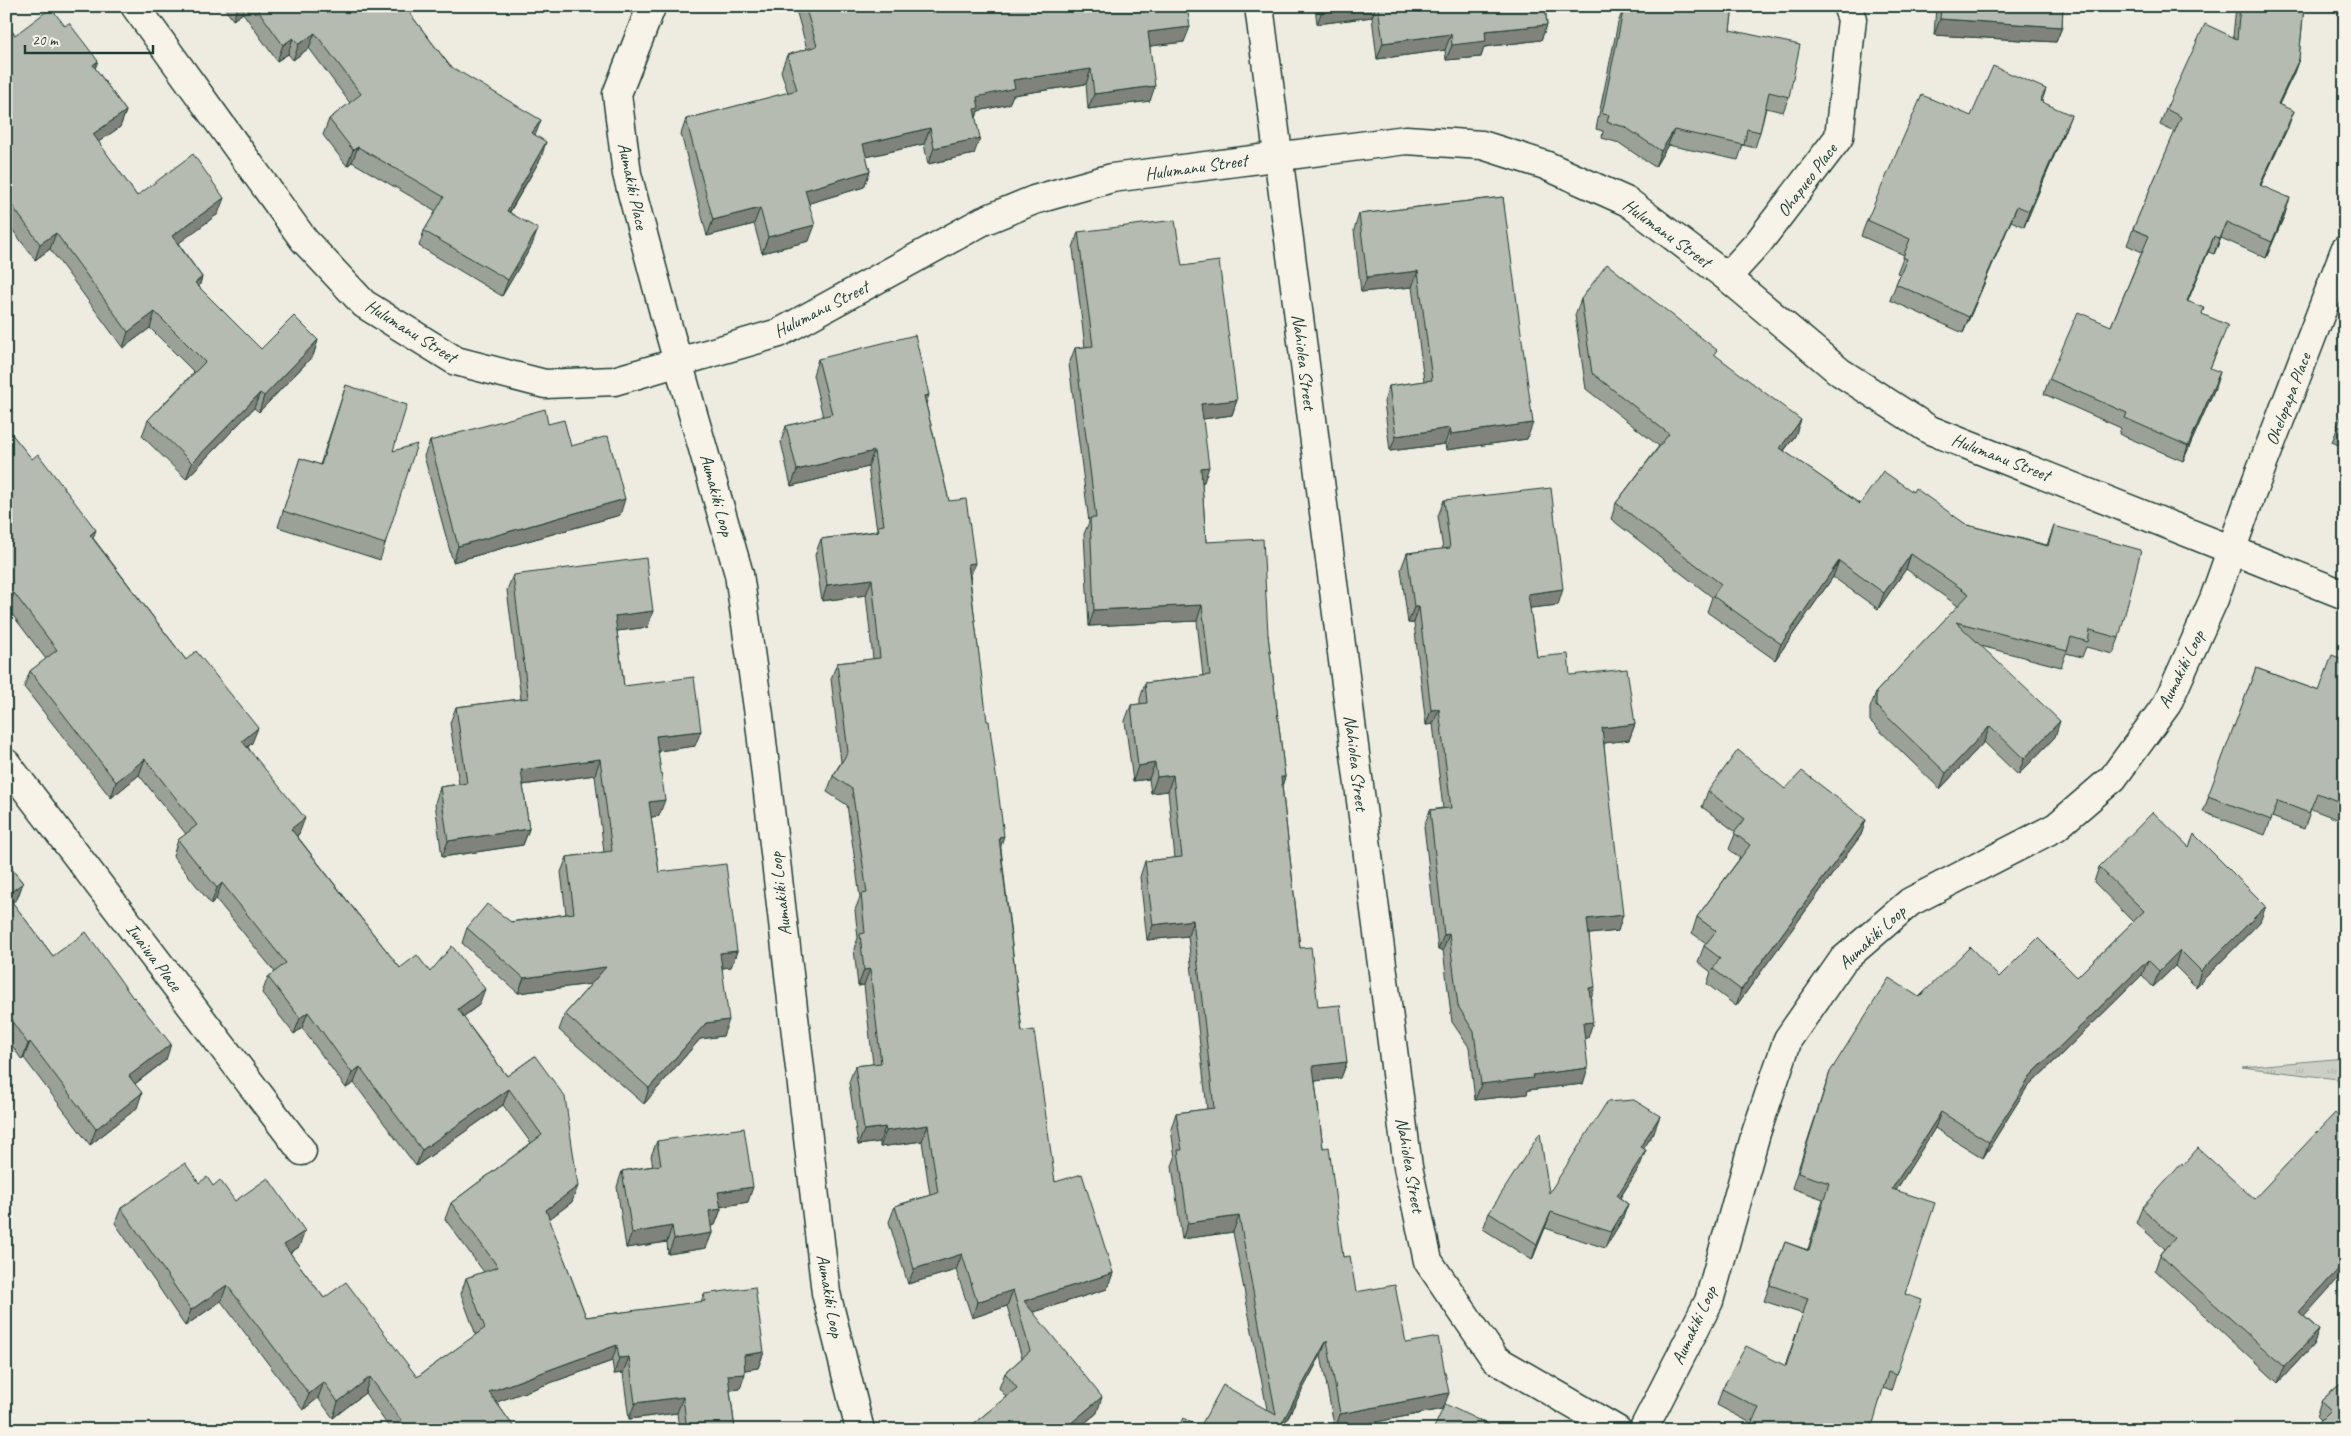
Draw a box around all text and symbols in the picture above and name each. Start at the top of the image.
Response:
scale bar [25,22,152,54]
text: 20 m [32,31,59,50]
street label: Ohapueo Place [1772,138,1842,221]
street label: Aumakiki Place [613,141,653,232]
street label: Hulumanu Street [1143,148,1252,185]
street label: Hulumanu Street [1619,194,1718,274]
street label: Hulumanu Street [770,274,875,342]
street label: Hulumanu Street [361,294,463,369]
street label: Nahiolea Street [1287,313,1321,413]
street label: Ohelopapa Place [2260,349,2316,448]
street label: Hulumanu Street [1949,428,2056,487]
street label: Aumakiki Loop [695,451,739,540]
street label: Aumakiki Loop [2153,625,2210,712]
street label: Nahiolea Street [1339,714,1373,814]
street label: Aumakiki Loop [764,850,796,937]
street label: Aumakiki Loop [1834,899,1911,974]
street label: Iwaiwa Place [121,918,187,996]
street label: Nahiolea Street [1391,1116,1430,1216]
street label: Aumakiki Loop [812,1253,848,1341]
street label: Aumakiki Loop [1666,1281,1722,1368]

